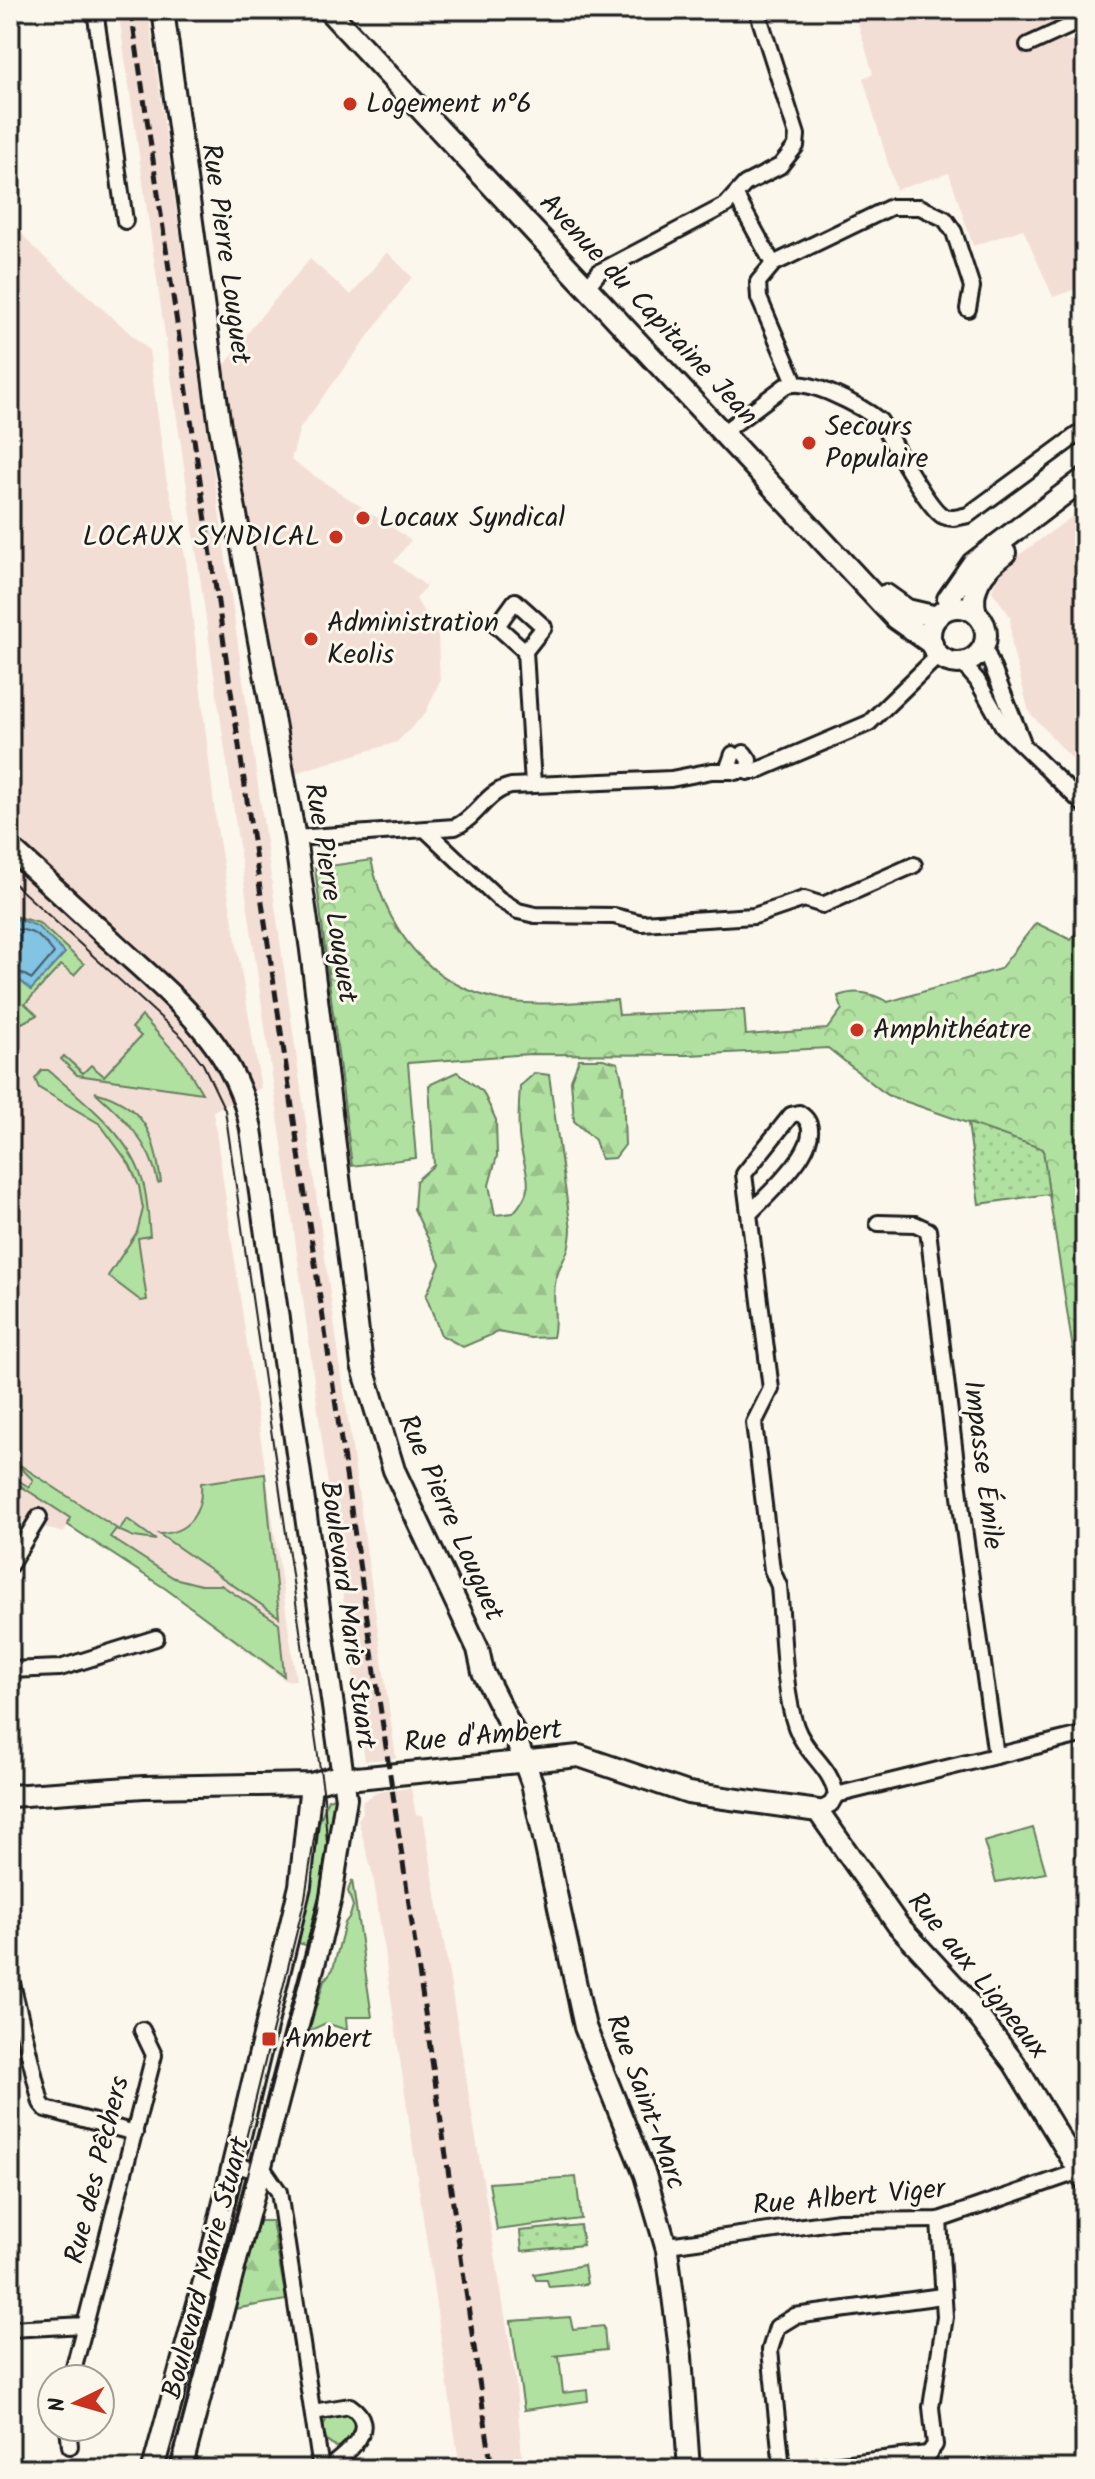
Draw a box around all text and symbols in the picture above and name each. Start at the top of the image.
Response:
place label: Logement n°6 [366,82,532,127]
marker: Logement n°6 [341,95,359,113]
street label: Rue Pierre Louguet [187,141,263,368]
street label: Avenue du Capitaine Jean [527,183,769,437]
place label: Secours Populaire [825,405,929,482]
marker: Secours Populaire [800,434,818,452]
place label: Locaux Syndical [379,496,565,541]
marker: Locaux Syndical [354,509,372,527]
place label: LOCAUX SYNDICAL [83,515,320,560]
marker: LOCAUX SYNDICAL [327,528,345,546]
place label: Administration Keolis [327,601,499,678]
marker: Administration Keolis [302,630,320,648]
street label: Rue Pierre Louguet [290,780,370,1007]
place label: Amphithéatre [873,1008,1032,1053]
marker: Amphithéatre [848,1021,866,1039]
street label: Impasse Émile [949,1378,1015,1552]
street label: Rue Pierre Louguet [384,1407,516,1630]
street label: Boulevard Marie Stuart [306,1478,388,1753]
street label: Rue d'Ambert [402,1708,565,1766]
street label: Rue aux Ligneaux [895,1882,1060,2071]
street label: Rue Saint-Marc [592,2008,698,2196]
place label: Ambert [285,2017,373,2062]
marker: Ambert [260,2030,278,2048]
street label: Rue des Pêchers [53,2071,143,2269]
street label: Boulevard Marie Stuart [150,2131,264,2404]
street label: Rue Albert Viger [751,2167,949,2229]
north arrow [36,2363,116,2443]
text: N [41,2396,77,2413]

